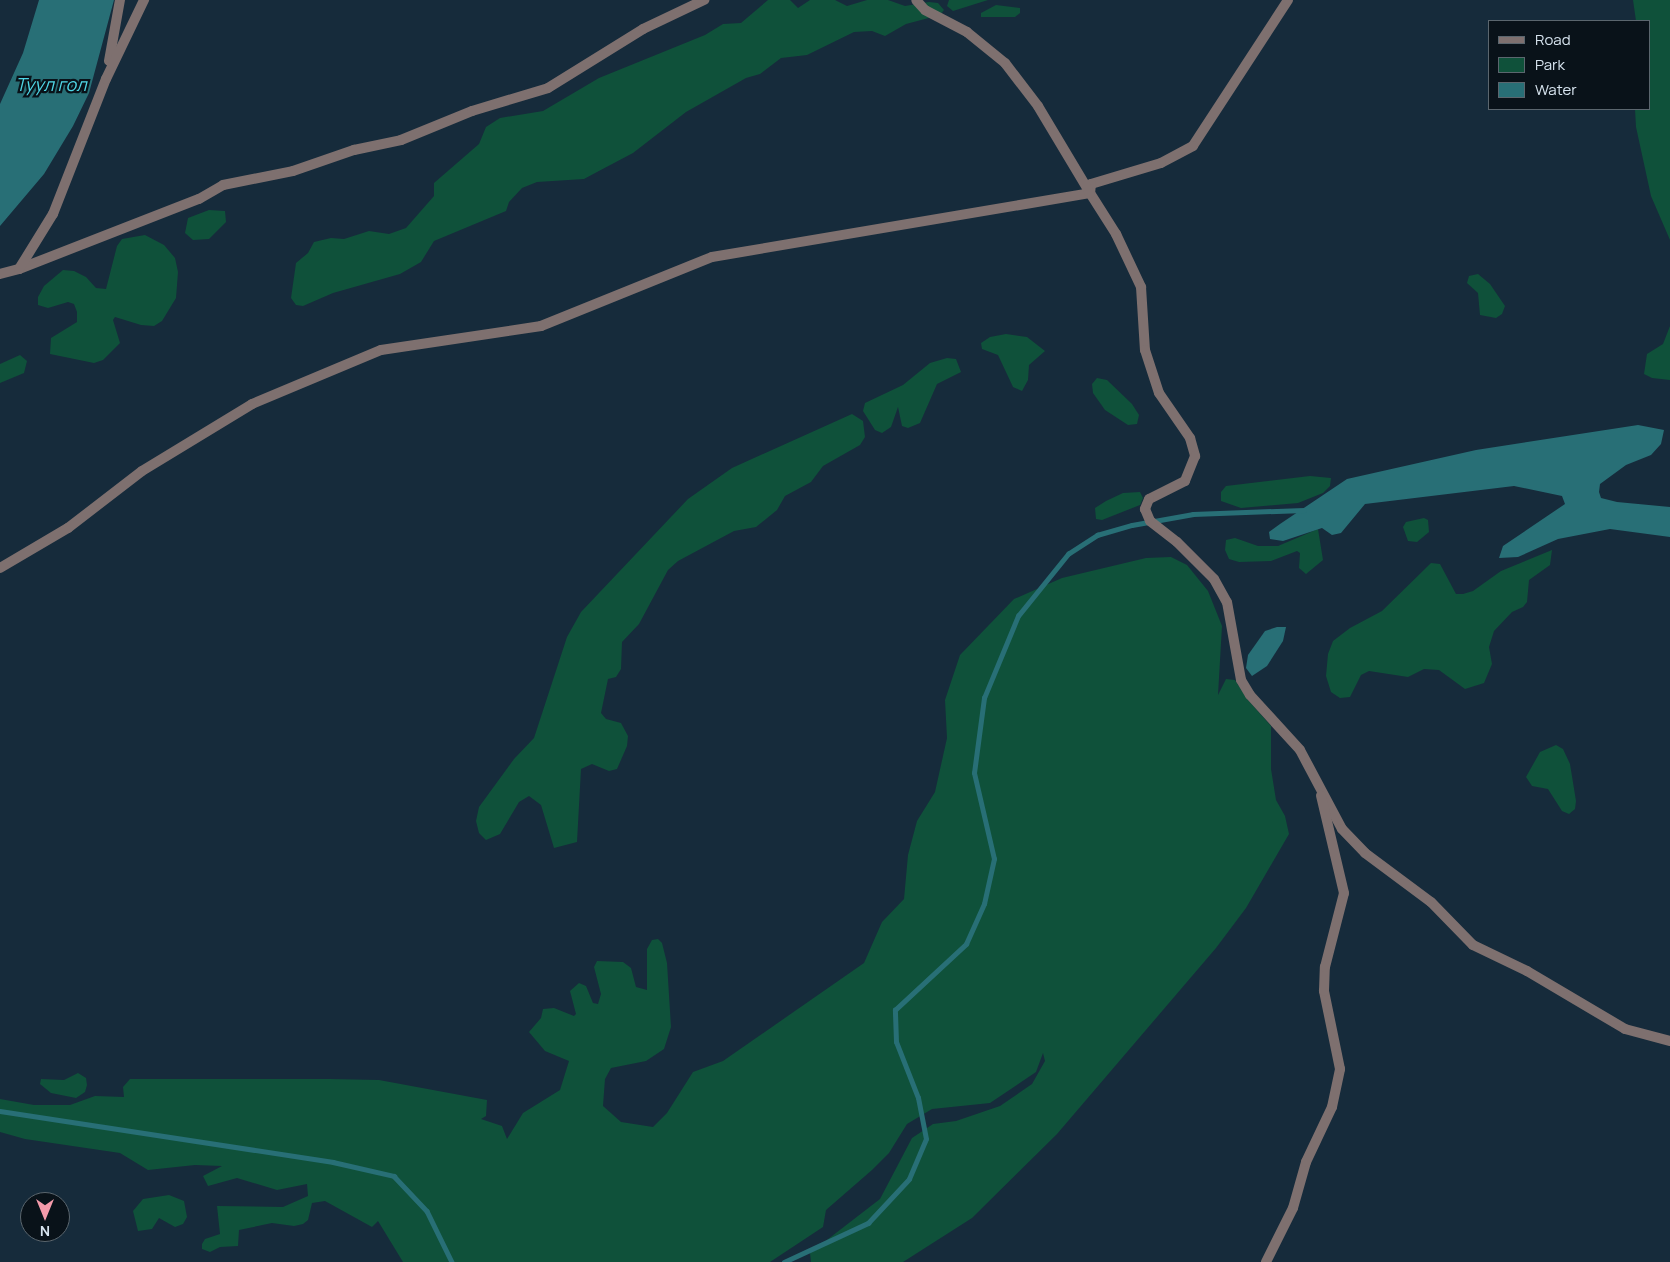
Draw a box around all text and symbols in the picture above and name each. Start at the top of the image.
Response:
legend [1488,20,1650,110]
text: Road [1535,29,1571,50]
text: Park [1535,54,1565,75]
water label: Туул гол [15,73,87,95]
text: Water [1535,79,1577,100]
north arrow [20,1192,70,1242]
text: N [40,1222,50,1241]

